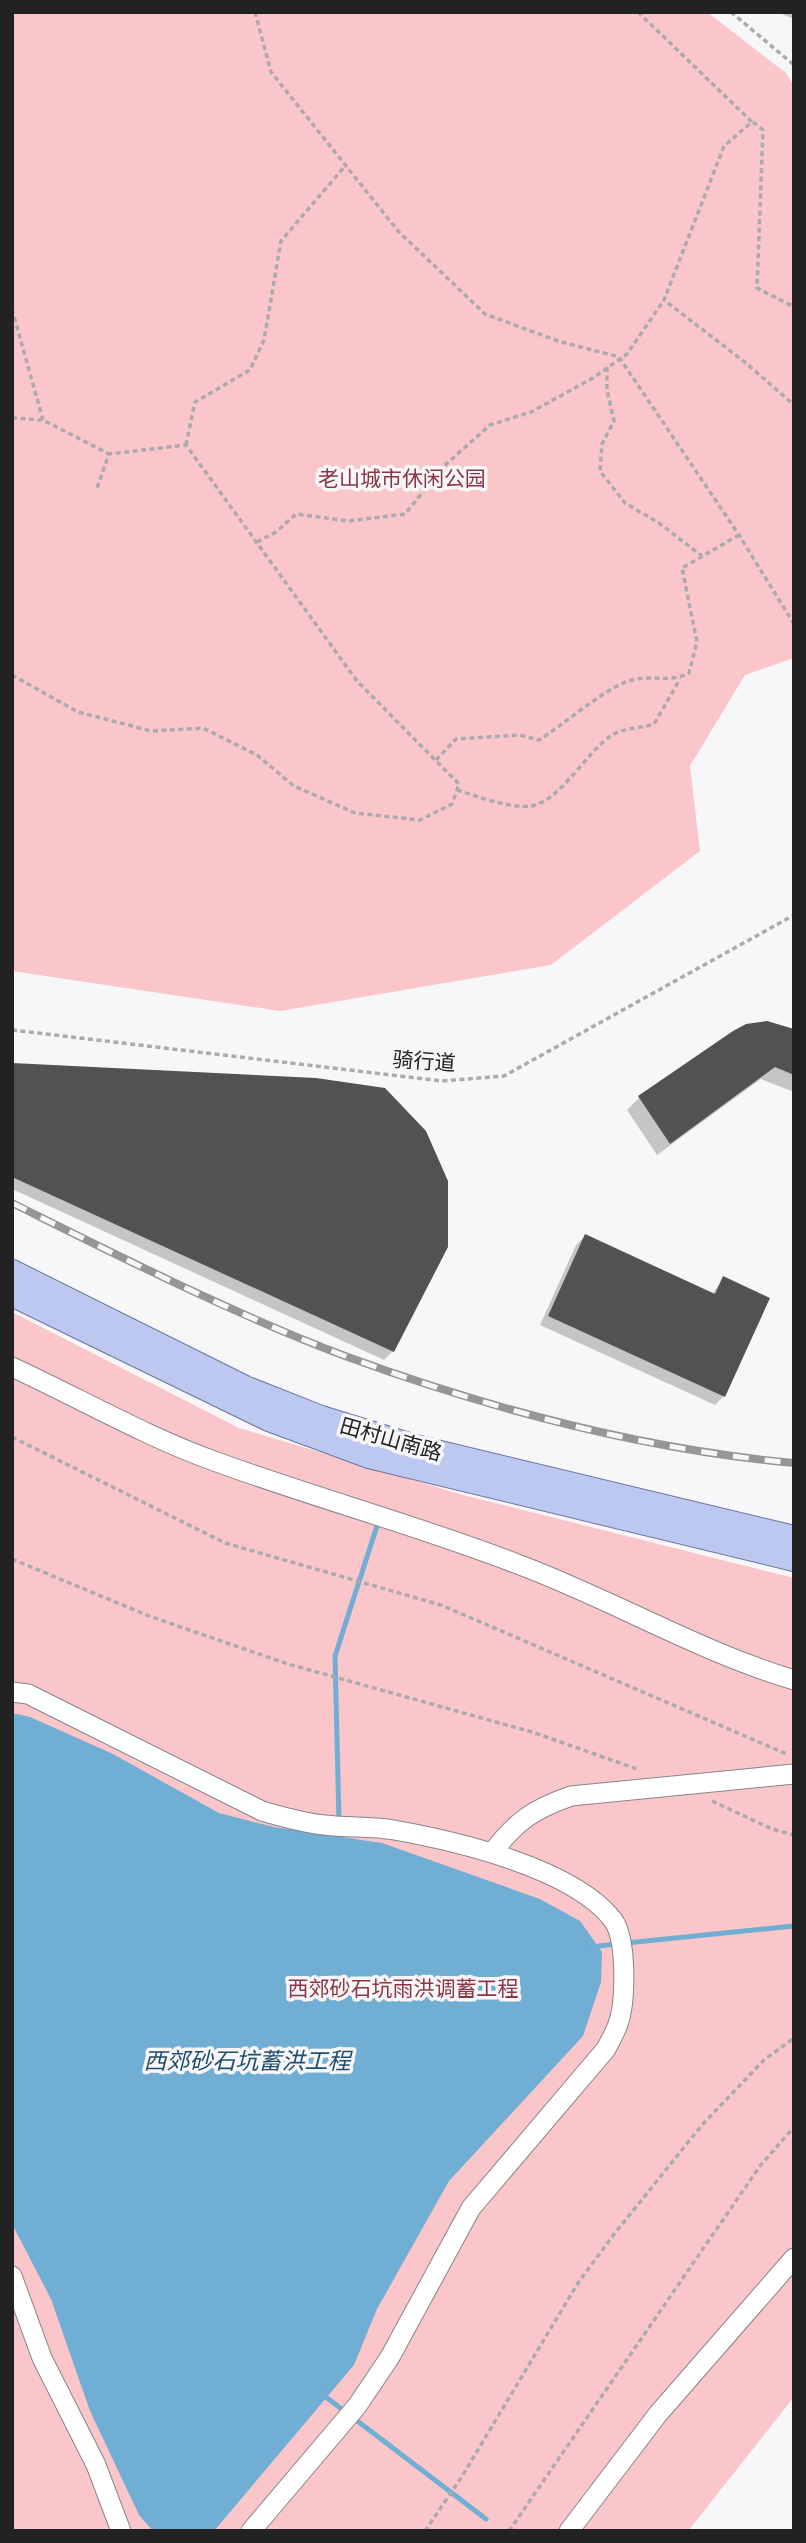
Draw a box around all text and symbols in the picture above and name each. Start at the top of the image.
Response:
park label: 老山城市休闲公园 [318,466,486,491]
street label: 骑行道 [392,1046,456,1076]
street label: 田村山南路 [337,1413,445,1465]
park label: 西郊砂石坑雨洪调蓄工程 [288,1976,519,2001]
water label: 西郊砂石坑蓄洪工程 [144,2047,354,2074]

